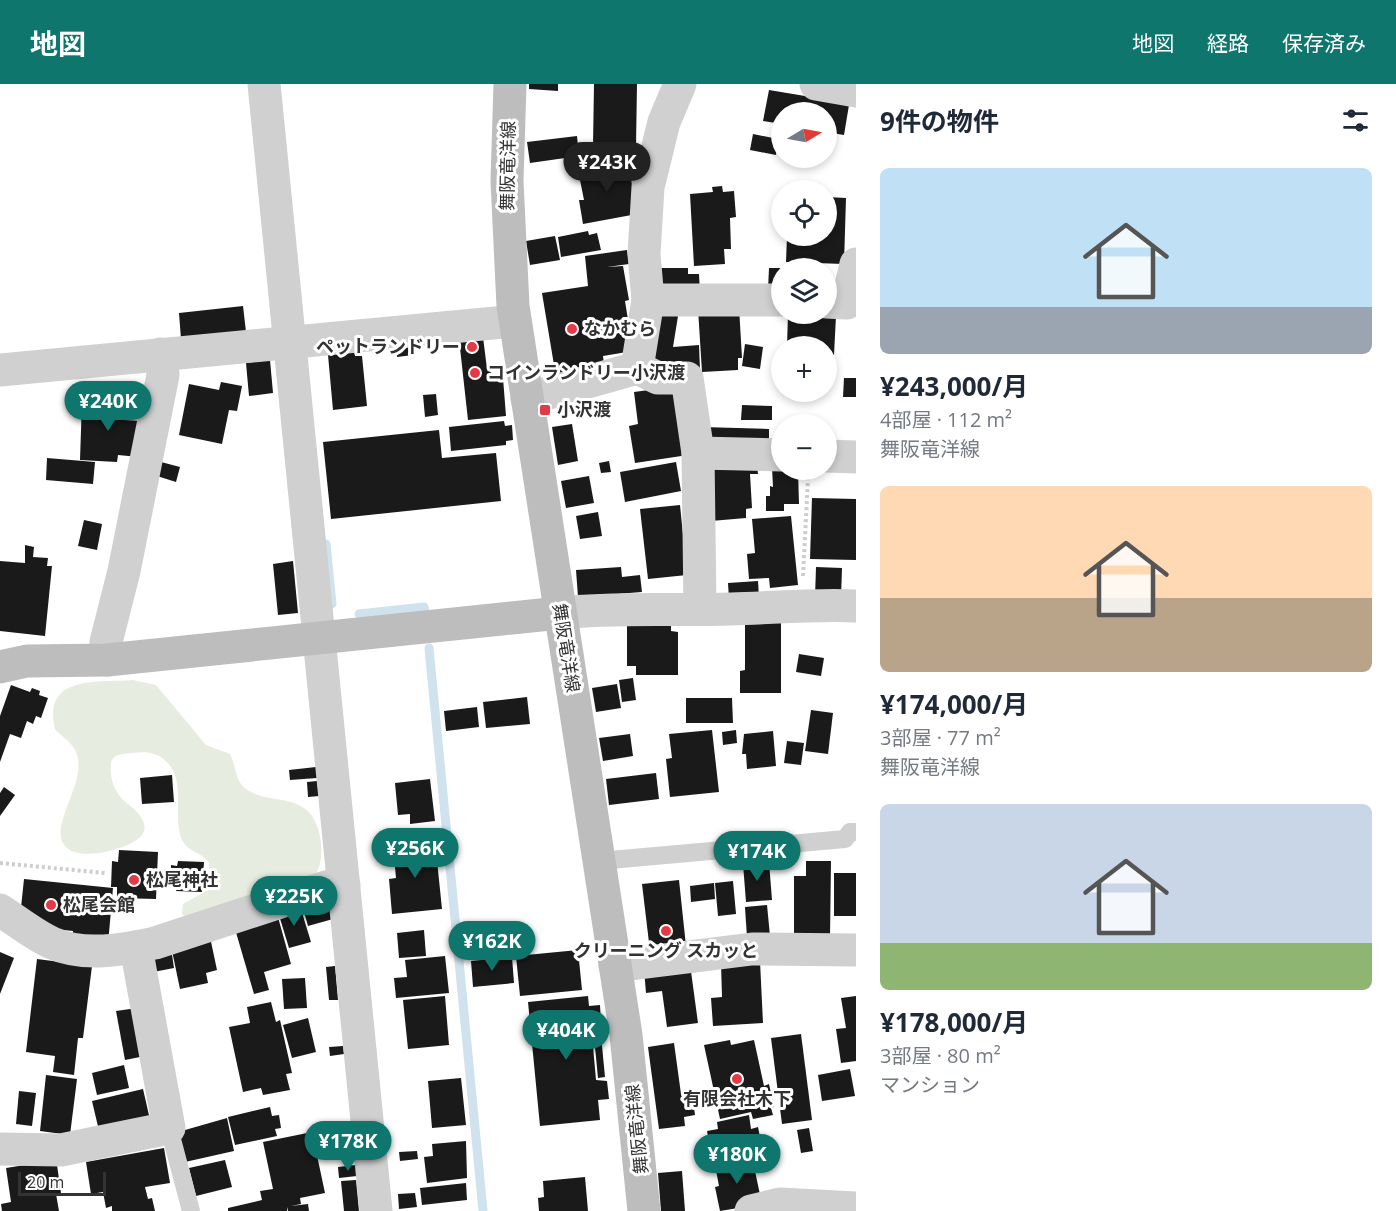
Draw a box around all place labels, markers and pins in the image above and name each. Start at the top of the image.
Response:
pin: ¥243K [565,142,649,193]
place label: なかむら [584,316,656,340]
marker: なかむら [565,322,579,336]
place label: ペットランドリー [316,334,460,358]
marker: ペットランドリー [465,340,479,354]
place label: コインランドリー小沢渡 [487,360,685,384]
marker: コインランドリー小沢渡 [468,366,482,380]
pin: ¥240K [66,381,150,432]
place label: 小沢渡 [557,397,611,421]
marker: 小沢渡 [538,403,552,417]
pin: ¥256K [373,828,457,879]
pin: ¥174K [715,831,799,882]
place label: 松尾神社 [146,867,218,891]
marker: 松尾神社 [127,873,141,887]
pin: ¥225K [252,876,336,927]
place label: 松尾会館 [63,892,135,916]
marker: 松尾会館 [44,898,58,912]
pin: ¥162K [450,921,534,972]
marker: クリーニング スカッと [659,924,673,938]
place label: クリーニング スカッと [574,938,758,962]
pin: ¥404K [524,1010,608,1061]
marker: 有限会社木下 [730,1072,744,1086]
place label: 有限会社木下 [683,1086,791,1110]
pin: ¥178K [306,1121,390,1172]
pin: ¥180K [695,1134,779,1185]

